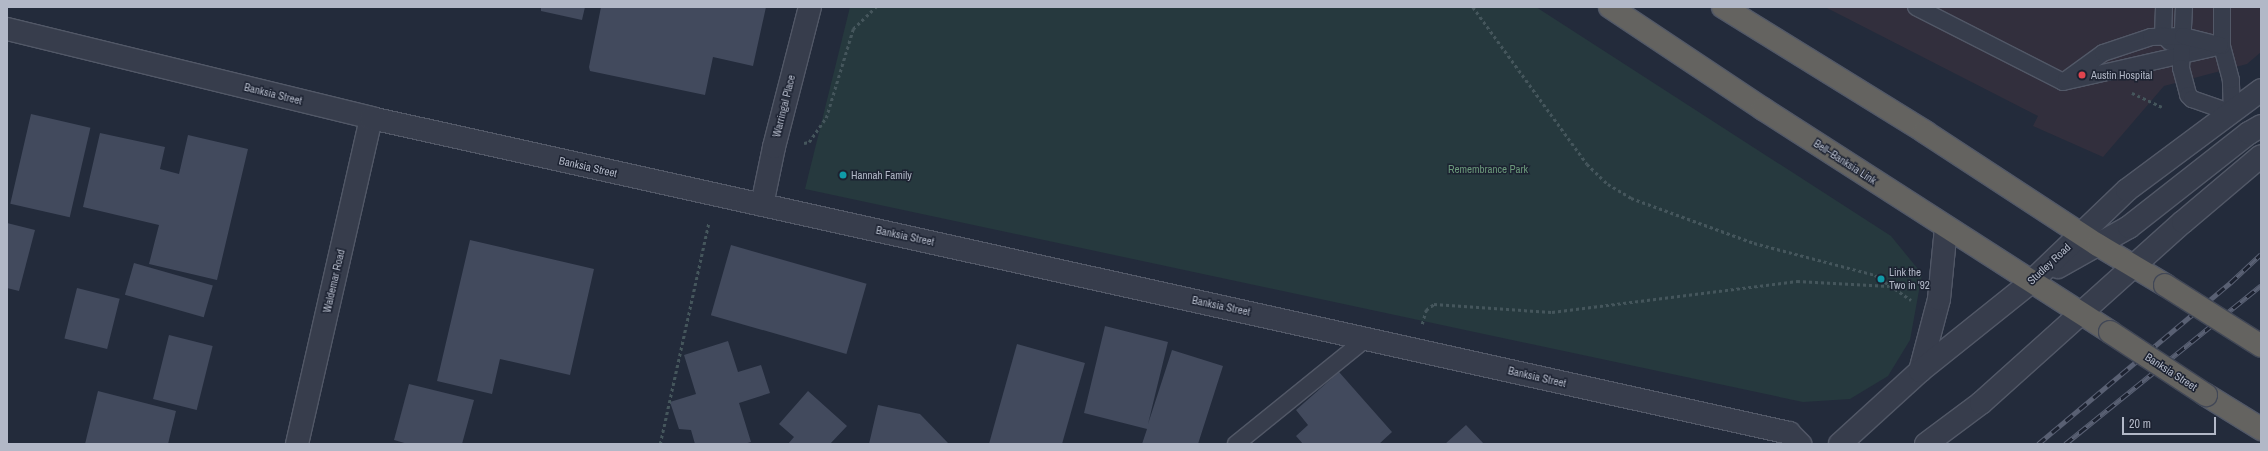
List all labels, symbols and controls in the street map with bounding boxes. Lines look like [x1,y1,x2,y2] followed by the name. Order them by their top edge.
[2091,68,2152,82] place label: Austin Hospital
[2076,69,2088,81] marker: Austin Hospital
[770,73,798,139] street label: Warringal Place
[243,80,303,108] street label: Banksia Street
[1811,137,1879,187] street label: Bell–Banksia Link
[558,154,618,180] street label: Banksia Street
[1448,162,1528,176] park label: Remembrance Park
[851,168,912,182] place label: Hannah Family
[838,170,848,180] marker: Hannah Family
[875,223,935,249] street label: Banksia Street
[2025,241,2073,287] street label: Studley Road
[320,248,348,314] street label: Waldemar Road
[1889,266,1930,292] place label: Link the Two in '92
[1876,274,1886,284] marker: Link the Two in '92
[1191,293,1251,319] street label: Banksia Street
[2143,350,2199,394] street label: Banksia Street
[1507,364,1567,390] street label: Banksia Street
[2124,409,2218,435] scale bar
[2129,416,2151,432] text: 20 m

